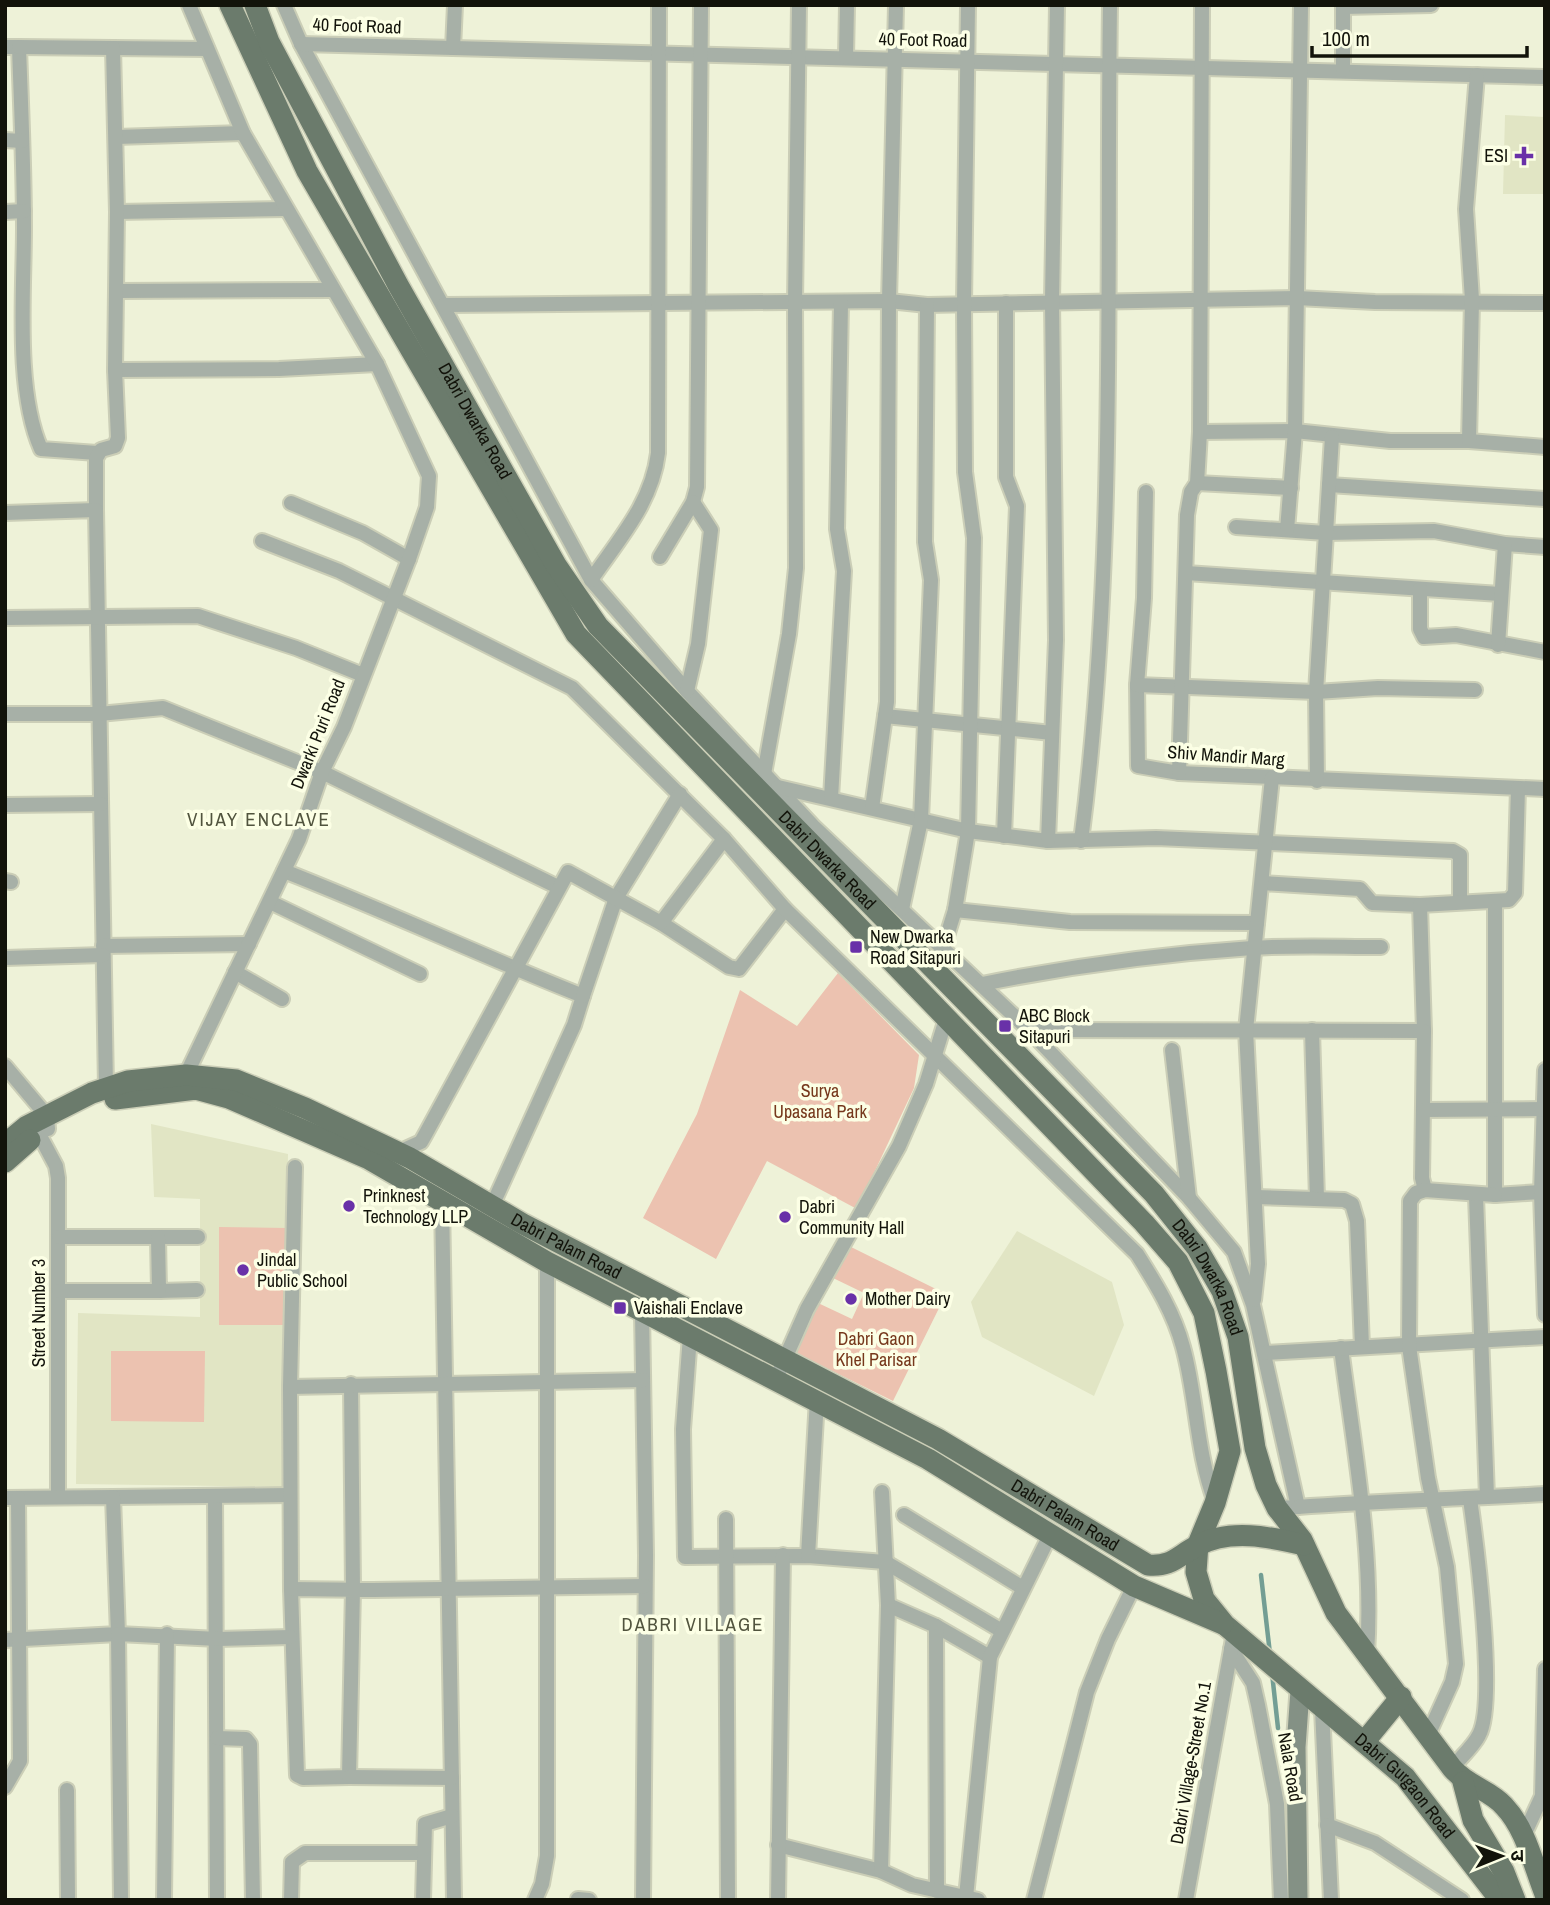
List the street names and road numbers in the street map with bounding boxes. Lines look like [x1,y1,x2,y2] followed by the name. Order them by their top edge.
[312,11,402,40] street label: 40 Foot Road
[878,26,968,53] street label: 40 Foot Road
[432,358,518,484] street label: Dabri Dwarka Road
[284,675,351,792] street label: Dwarki Puri Road
[1167,739,1286,772] street label: Shiv Mandir Marg
[773,805,882,915] street label: Dabri Dwarka Road
[506,1207,626,1285] street label: Dabri Palam Road
[1166,1213,1249,1338] street label: Dabri Dwarka Road
[26,1259,51,1367] street label: Street Number 3
[1007,1473,1124,1557] street label: Dabri Palam Road
[1164,1679,1217,1846] street label: Dabri Village-Street No.1
[1350,1727,1461,1843] street label: Dabri Gurgaon Road
[1272,1730,1309,1803] street label: Nala Road

